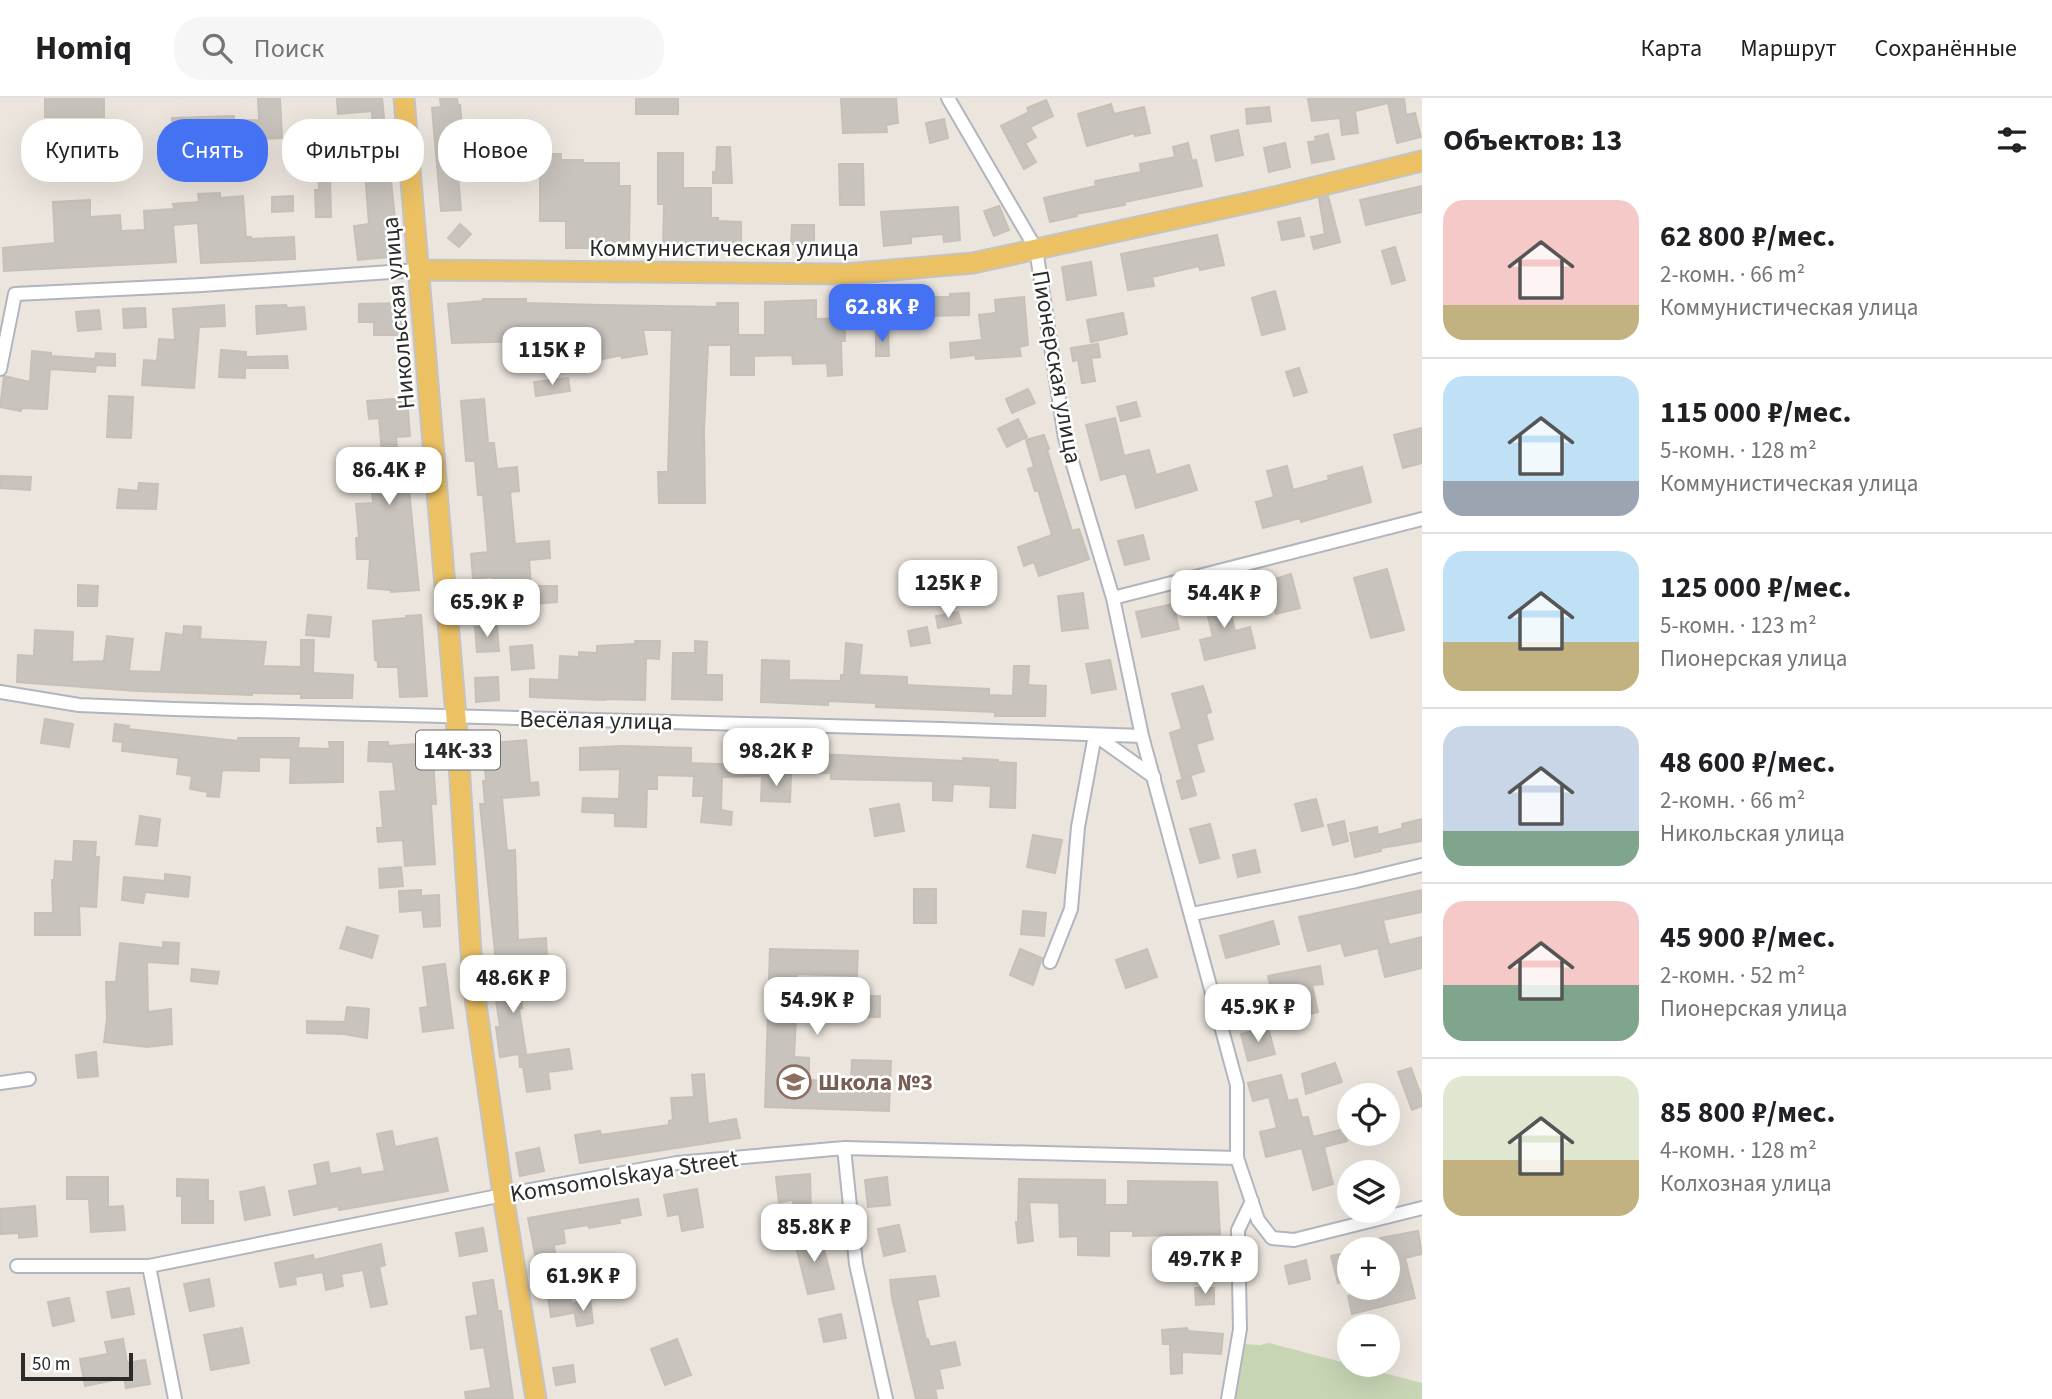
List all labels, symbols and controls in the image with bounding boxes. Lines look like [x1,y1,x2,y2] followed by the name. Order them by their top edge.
[174,17,664,80] search box
[35,25,132,72] text: Homiq
[198,29,236,67] icon: search
[254,30,324,67] text: Поиск
[1641,31,1702,66] text: Карта
[1740,31,1836,66] text: Маршрут
[1874,31,2017,66] text: Сохранённые
[21,119,143,182] chip: Купить
[157,119,268,182] chip: Снять
[282,119,424,182] chip: Фильтры
[438,119,552,182] chip: Новое
[1443,119,1622,162] text: Объектов: 13
[1993,121,2031,159] icon: filters
[373,215,424,411] street label: Никольская улица
[1660,215,1836,258] text: 62 800 ₽/мес.
[1499,228,1583,312] icon: home
[589,231,859,266] street label: Коммунистическая улица
[1660,258,1805,291] text: 2-комн. · 66 m²
[1022,268,1091,466] street label: Пионерская улица
[817,285,947,344] pin: 62.8K ₽
[845,290,919,323] text: 62.8K ₽
[1660,291,1918,324] text: Коммунистическая улица
[495,328,609,387] pin: 115K ₽
[518,333,586,366] text: 115K ₽
[1660,391,1851,434] text: 115 000 ₽/мес.
[1499,404,1583,488] icon: home
[1660,434,1817,467] text: 5-комн. · 128 m²
[324,448,454,507] pin: 86.4K ₽
[352,453,426,486] text: 86.4K ₽
[1660,467,1918,500] text: Коммунистическая улица
[891,560,1005,620] pin: 125K ₽
[914,566,982,599] text: 125K ₽
[1660,566,1851,609] text: 125 000 ₽/мес.
[1159,570,1289,630] pin: 54.4K ₽
[1187,576,1261,609] text: 54.4K ₽
[1499,579,1583,663] icon: home
[422,580,552,639] pin: 65.9K ₽
[450,585,524,618] text: 65.9K ₽
[1660,609,1817,642] text: 5-комн. · 123 m²
[1660,642,1847,675] text: Пионерская улица
[519,702,673,739] street label: Весёлая улица
[711,728,841,788] pin: 98.2K ₽
[416,730,500,770] road number: 14К-33
[739,734,813,767] text: 98.2K ₽
[1660,741,1836,784] text: 48 600 ₽/мес.
[1499,754,1583,838] icon: home
[1660,784,1805,817] text: 2-комн. · 66 m²
[1660,817,1845,850] text: Никольская улица
[1660,916,1836,959] text: 45 900 ₽/мес.
[1499,929,1583,1013] icon: home
[448,956,578,1015] pin: 48.6K ₽
[1660,959,1805,992] text: 2-комн. · 52 m²
[476,961,550,994] text: 48.6K ₽
[752,978,882,1037] pin: 54.9K ₽
[780,983,854,1016] text: 54.9K ₽
[1193,984,1323,1044] pin: 45.9K ₽
[1221,990,1295,1023] text: 45.9K ₽
[1660,992,1847,1025] text: Пионерская улица
[775,1063,813,1101] school or university icon: Школа №3
[818,1065,933,1100] place label: Школа №3
[1337,1083,1400,1377] map controls
[1337,1083,1400,1146] button: locate
[1660,1091,1836,1134] text: 85 800 ₽/мес.
[1499,1104,1583,1188] icon: home
[1660,1134,1817,1167] text: 4-комн. · 128 m²
[508,1141,741,1212] street label: Komsomolskaya Street
[1337,1160,1400,1223] button: layers
[1660,1167,1832,1200] text: Колхозная улица
[749,1204,879,1264] pin: 85.8K ₽
[777,1210,851,1243] text: 85.8K ₽
[1140,1236,1270,1296] pin: 49.7K ₽
[1337,1237,1400,1300] button: +
[1168,1242,1242,1275] text: 49.7K ₽
[518,1254,648,1313] pin: 61.9K ₽
[546,1259,620,1292] text: 61.9K ₽
[1337,1314,1400,1377] button: −
[21,1350,133,1382] scale bar
[32,1351,70,1378] text: 50 m

